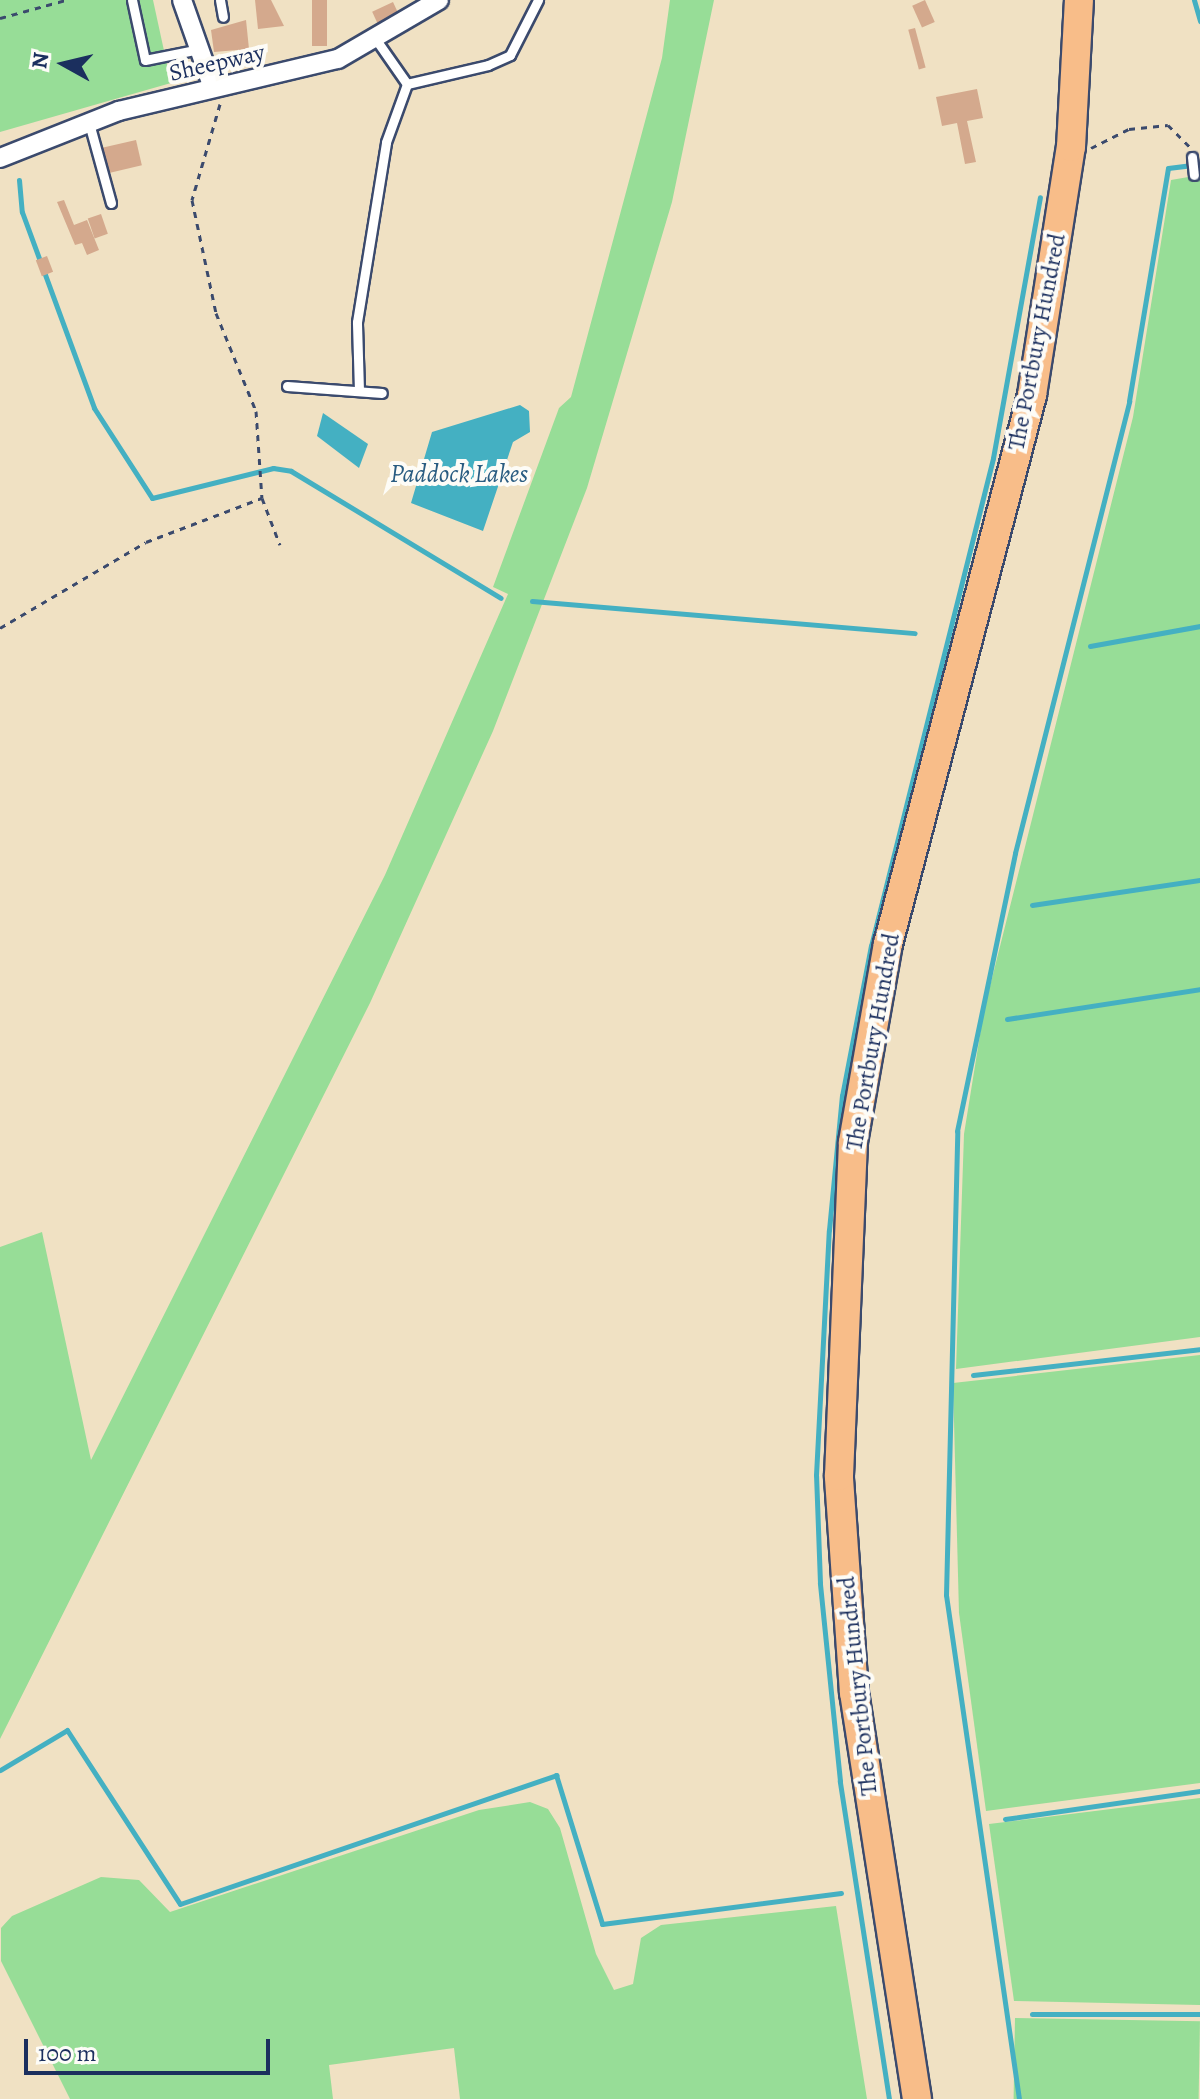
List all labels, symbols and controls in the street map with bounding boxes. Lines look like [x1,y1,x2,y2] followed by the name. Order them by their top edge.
[24,24,104,104] north arrow
[166,38,268,88] street label: Sheepway
[24,51,56,71] text: N
[1002,231,1072,453] street label: The Portbury Hundred
[390,458,528,490] water label: Paddock Lakes
[840,931,906,1153] street label: The Portbury Hundred
[832,1575,884,1797] street label: The Portbury Hundred
[28,2023,274,2073] scale bar
[38,2037,97,2069] text: 100 m

